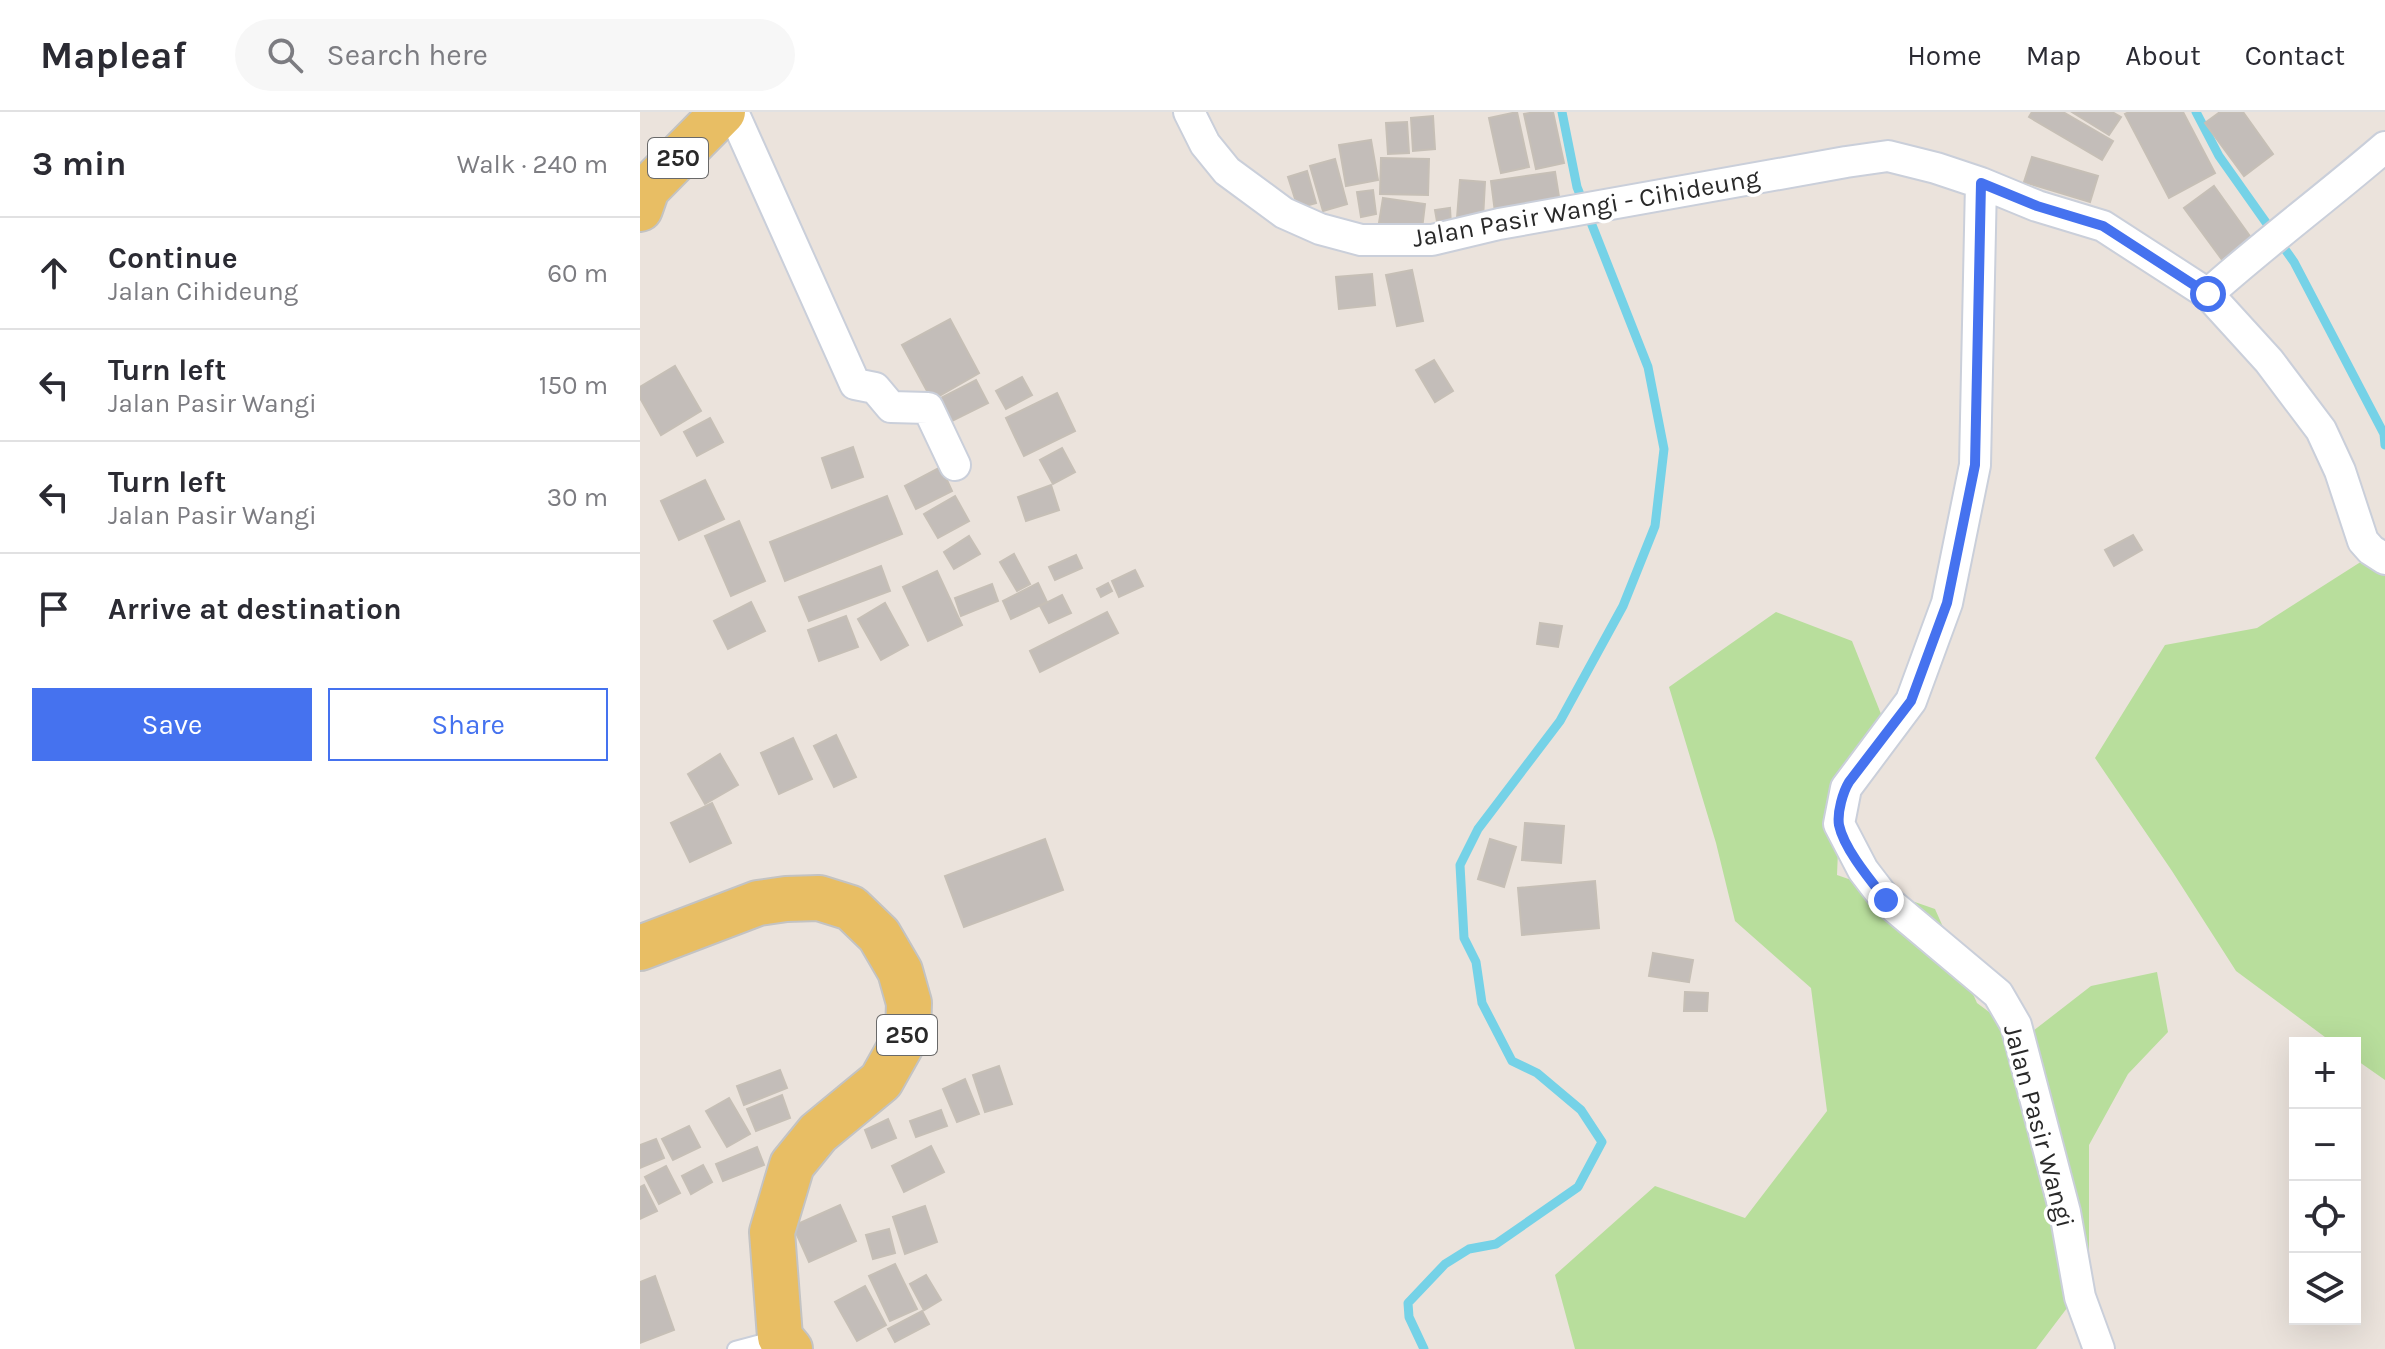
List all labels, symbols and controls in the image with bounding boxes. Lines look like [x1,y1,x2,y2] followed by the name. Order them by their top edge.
[235,19,795,91] search box
[40,33,187,78] text: Mapleaf
[263,33,307,77] icon: search
[327,37,488,73] text: Search here
[1907,39,1982,72] text: Home
[2026,39,2081,72] text: Map
[2125,39,2201,72] text: About
[2245,39,2345,72] text: Contact
[648,138,708,178] road number: 250
[32,144,126,184] text: 3 min
[457,149,608,180] text: Walk · 240 m
[1410,162,1762,254] street label: Jalan Pasir Wangi - Cihideung
[108,240,238,276] text: Continue
[32,251,76,295] icon: ahead
[547,258,608,289] text: 60 m
[108,276,298,307] text: Jalan Cihideung
[2190,276,2226,312] route start
[108,352,226,388] text: Turn left
[32,363,76,407] icon: left
[539,370,608,401] text: 150 m
[108,388,317,419] text: Jalan Pasir Wangi
[108,464,226,500] text: Turn left
[32,475,76,519] icon: left
[547,482,608,513] text: 30 m
[108,500,317,531] text: Jalan Pasir Wangi
[32,587,76,631] icon: arrive
[108,591,402,627] text: Arrive at destination
[32,688,312,761] button: Save
[328,688,608,761] button: Share
[1868,882,1904,918] route end
[877,1015,937,1055] road number: 250
[1997,1021,2081,1231] street label: Jalan Pasir Wangi
[2289,1037,2361,1325] map controls
[2289,1037,2361,1109] button: +
[2289,1109,2361,1181] button: −
[2289,1181,2361,1253] button: locate
[2289,1253,2361,1325] button: layers

